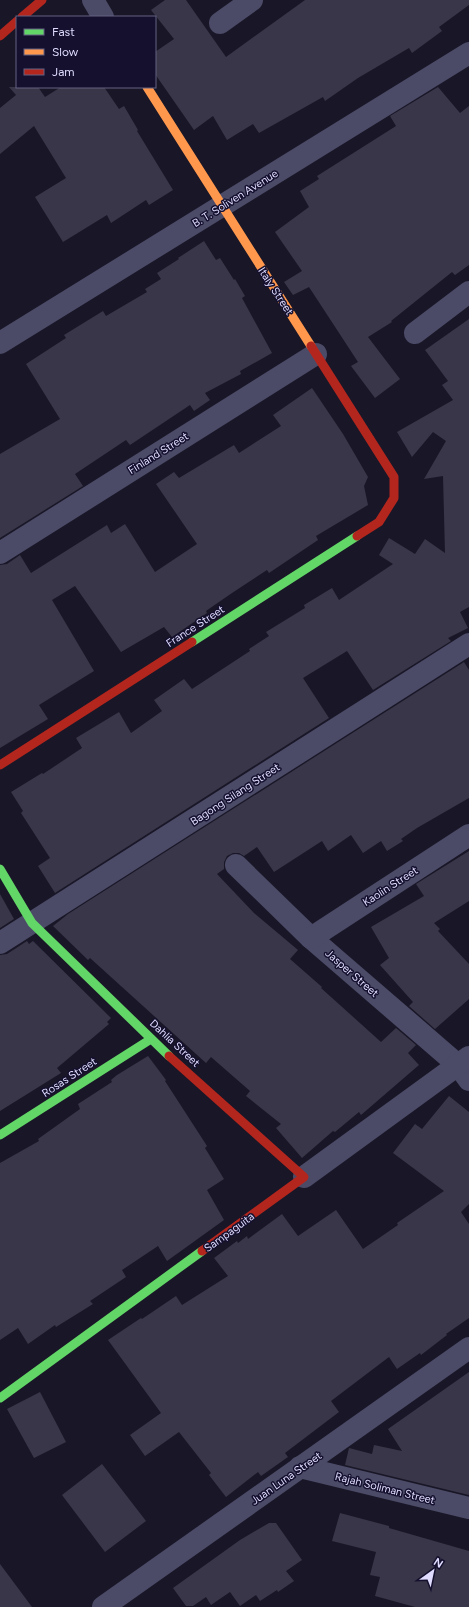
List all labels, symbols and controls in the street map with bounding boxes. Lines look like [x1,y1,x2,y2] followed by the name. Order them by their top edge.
[16,16,156,88] legend
[52,25,75,39] text: Fast
[52,45,79,59] text: Slow
[52,65,75,79] text: Jam
[190,167,281,230] street label: B. T. Soliven Avenue
[255,265,296,318] street label: Italy Street
[126,430,191,477] street label: Finland Street
[164,603,227,650] street label: France Street
[188,761,282,828] street label: Bagong Silang Street
[360,864,420,909] street label: Kaolin Street
[322,947,381,1000] street label: Jasper Street
[147,1017,202,1070] street label: Dahlia Street
[39,1055,99,1100] street label: Rosas Street
[202,1210,257,1255] street label: Sampaguita
[248,1449,324,1508] street label: Juan Luna Street
[334,1470,436,1507] street label: Rajah Soliman Street
[413,1551,453,1591] north arrow
[431,1555,445,1571] text: N

